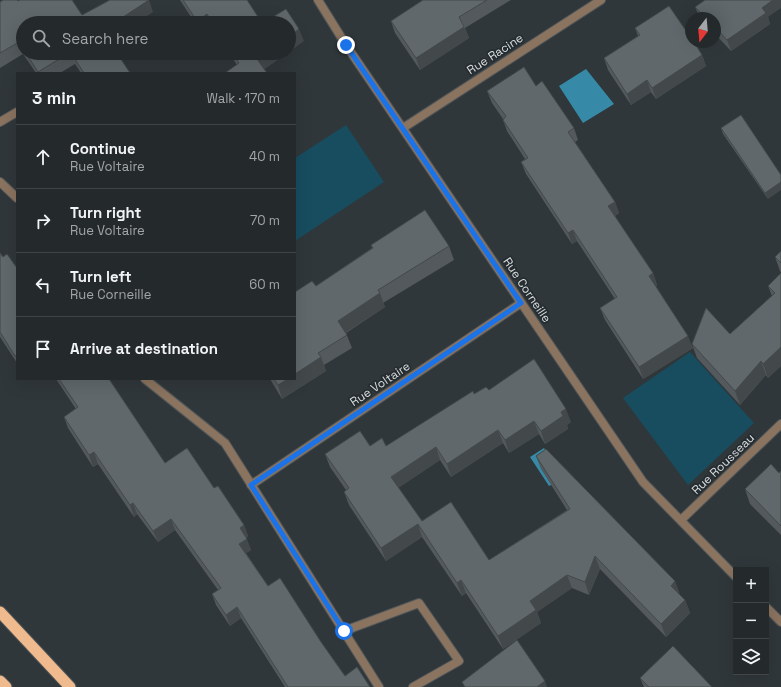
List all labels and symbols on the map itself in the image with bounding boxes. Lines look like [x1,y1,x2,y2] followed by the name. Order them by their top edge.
[685,12,721,48] north arrow
[464,30,526,78] street label: Rue Racine
[337,36,355,54] route end
[499,254,555,326] street label: Rue Corneille
[347,358,413,410] street label: Rue Voltaire
[688,430,758,498] street label: Rue Rousseau
[335,622,353,640] route start

